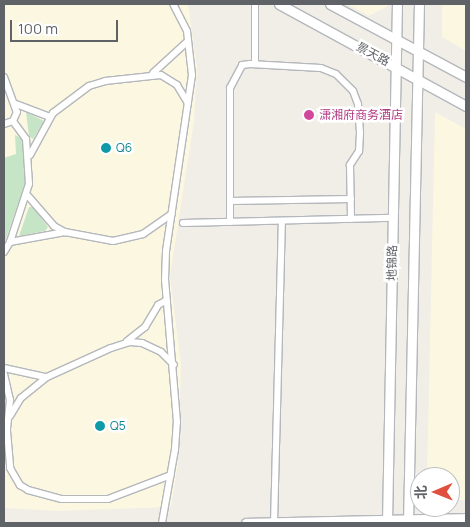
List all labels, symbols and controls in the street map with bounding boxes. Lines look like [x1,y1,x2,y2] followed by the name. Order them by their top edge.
[12,10,120,42] scale bar
[18,18,58,39] text: 100 m
[354,39,392,69] street label: 景天路
[319,108,403,122] place label: 潇湘府商务酒店
[303,109,315,121] marker: 潇湘府商务酒店
[116,141,132,155] place label: Q6
[100,142,112,154] marker: Q6
[384,245,400,281] street label: 地锦路
[110,419,126,433] place label: Q5
[94,420,106,432] marker: Q5
[410,467,460,517] north arrow
[411,485,430,499] text: 北

